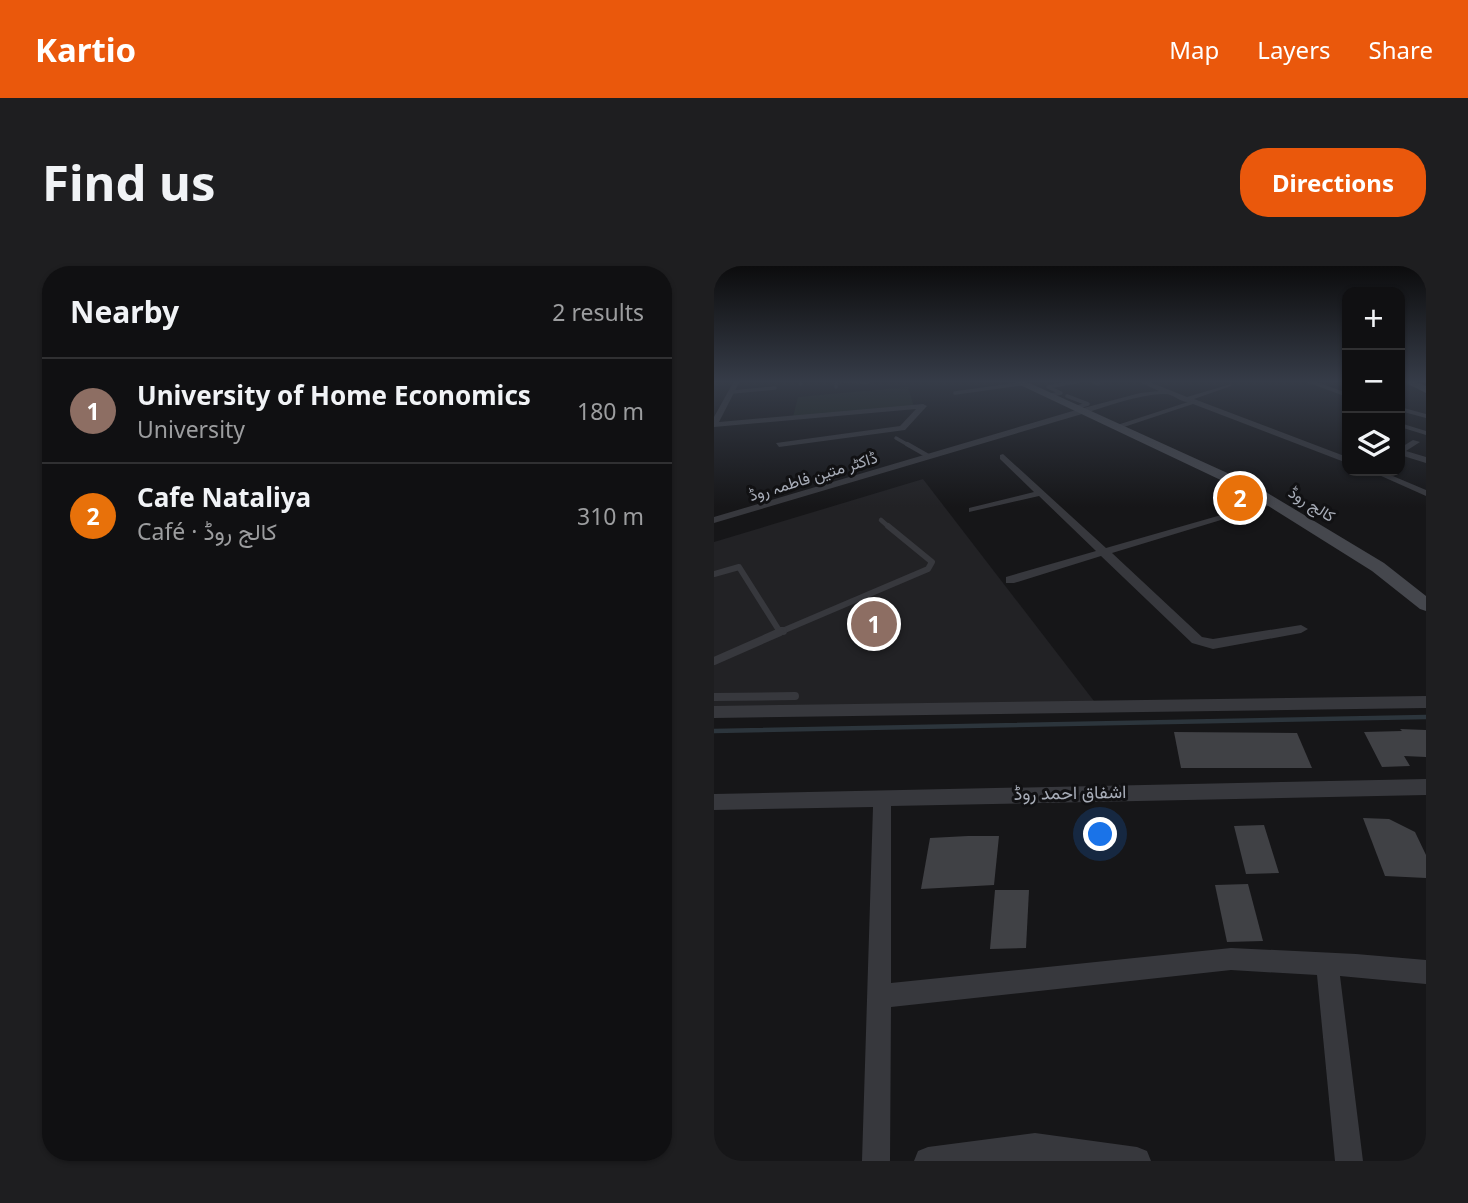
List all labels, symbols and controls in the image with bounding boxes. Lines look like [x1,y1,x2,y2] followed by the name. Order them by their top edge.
[35,27,136,72] text: Kartio
[1169,33,1219,66] text: Map
[1257,33,1331,66] text: Layers
[1369,33,1433,66] text: Share
[1240,148,1426,217] button: Directions
[42,149,216,215] text: Find us
[1342,287,1405,476] map controls
[1342,287,1405,350] button: +
[70,291,179,332] text: Nearby
[552,296,644,328] text: 2 results
[1342,350,1405,413] button: −
[137,377,531,413] text: University of Home Economics
[86,395,100,427] text: 1
[577,395,644,427] text: 180 m
[137,413,245,445] text: University
[1342,413,1405,476] button: layers
[746,446,880,506] street label: ڈاکٹر متین فاطمہ روڈ
[1217,472,1263,524] pin: 2
[137,479,311,515] text: Cafe Nataliya
[1284,481,1339,528] street label: کالج روڈ
[86,500,100,532] text: 2
[577,500,644,532] text: 310 m
[137,515,277,547] text: Café · کالج روڈ
[851,598,897,650] pin: 1
[1014,779,1126,805] street label: اشفاق احمد روڈ
[1083,817,1117,851] your location

